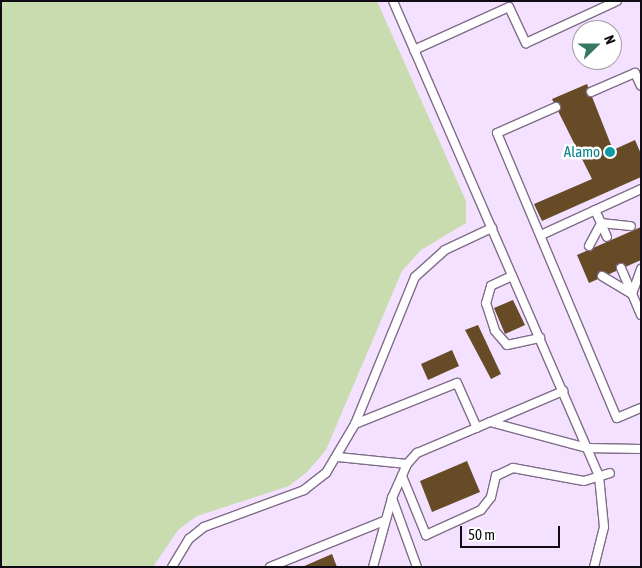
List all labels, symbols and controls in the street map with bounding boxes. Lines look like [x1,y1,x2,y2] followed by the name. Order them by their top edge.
[572,20,622,70] north arrow
[601,33,619,47] text: N
[564,143,600,161] place label: Alamo
[604,146,616,158] marker: Alamo
[462,516,562,548] scale bar
[468,526,495,543] text: 50 m

